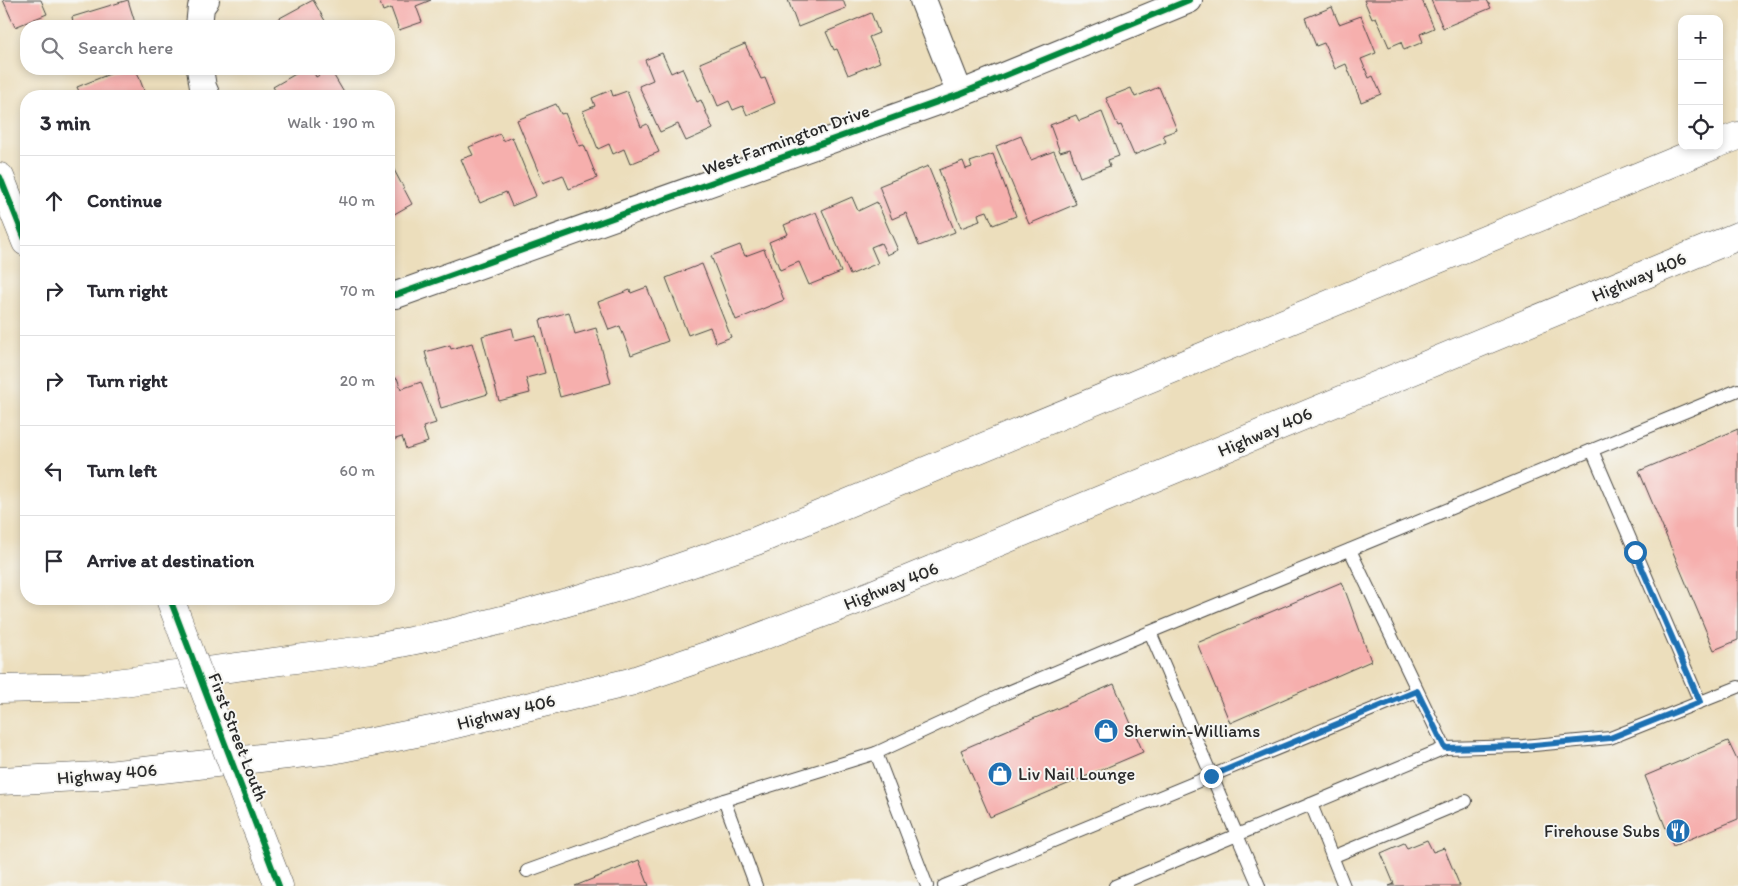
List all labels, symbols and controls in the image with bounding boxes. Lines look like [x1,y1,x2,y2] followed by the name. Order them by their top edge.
[1678,15,1723,150] map controls
[1678,15,1723,60] button: +
[20,20,395,75] search box
[38,34,66,62] icon: search
[78,36,173,59] text: Search here
[1678,60,1723,105] button: −
[699,100,873,180] street label: West Farmington Drive
[1678,105,1723,150] button: locate
[40,110,90,135] text: 3 min
[287,113,375,132] text: Walk · 190 m
[40,187,68,215] icon: ahead
[87,189,162,212] text: Continue
[338,191,375,210] text: 40 m
[1588,247,1690,307] street label: Highway 406
[40,277,68,305] icon: right
[87,279,168,302] text: Turn right
[340,281,375,300] text: 70 m
[40,367,68,395] icon: right
[87,369,168,392] text: Turn right
[340,371,375,390] text: 20 m
[1214,402,1316,462] street label: Highway 406
[40,457,68,485] icon: left
[87,459,157,482] text: Turn left
[340,461,375,480] text: 60 m
[1624,541,1647,564] route start
[40,547,68,575] icon: arrive
[87,549,254,572] text: Arrive at destination
[840,557,942,615] street label: Highway 406
[203,670,273,804] street label: First Street Louth
[455,689,557,735] street label: Highway 406
[1093,718,1119,744] shop icon: Sherwin-Williams
[1124,720,1260,742] place label: Sherwin-Williams
[56,759,158,789] street label: Highway 406
[987,761,1013,787] shop icon: Liv Nail Lounge
[1018,763,1135,785] place label: Liv Nail Lounge
[1200,765,1223,788] route end
[1665,818,1691,844] restaurant icon: Firehouse Subs
[1544,820,1660,842] place label: Firehouse Subs

